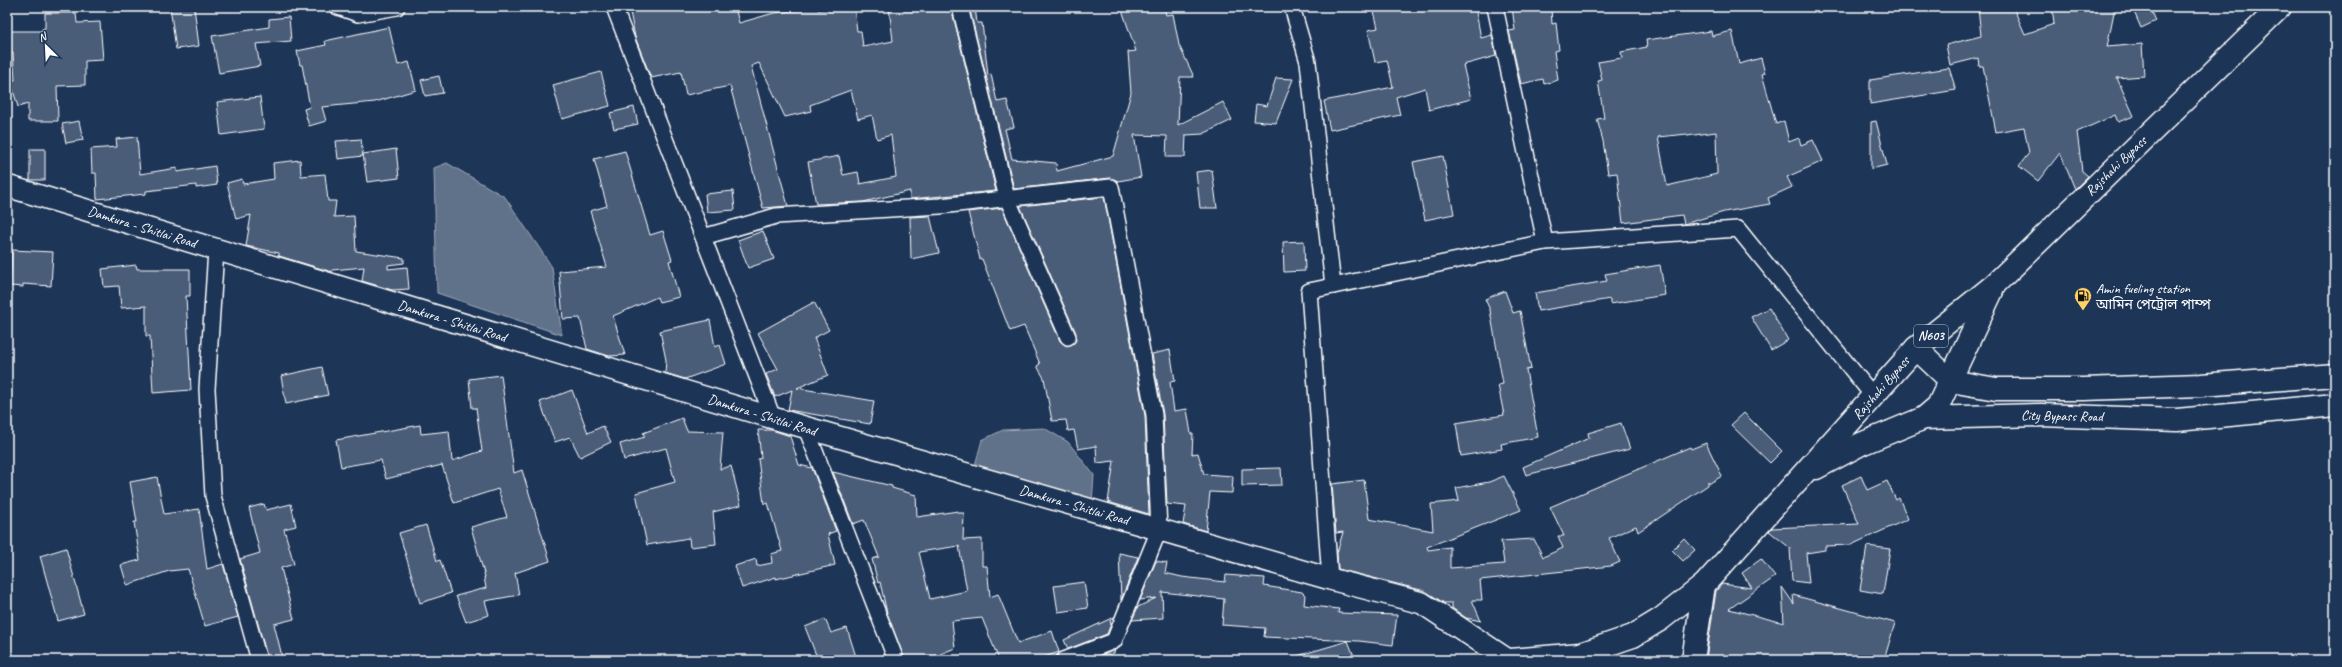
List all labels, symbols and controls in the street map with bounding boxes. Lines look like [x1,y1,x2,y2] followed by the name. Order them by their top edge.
[26,26,66,66] north arrow
[36,28,50,45] text: N
[2082,132,2151,199] street label: Rajshahi Bypass
[86,202,201,252] street label: Damkura - Shitlai Road
[2095,280,2212,313] place label: Amin fueling station আমিন পেট্রোল পাম্প
[2073,286,2093,311] fuel station icon: Amin fueling station আমিন পেট্রোল পাম্প
[396,296,511,346] street label: Damkura - Shitlai Road
[1914,325,1948,347] road number: N603
[1849,352,1914,423] street label: Rajshahi Bypass
[706,390,821,440] street label: Damkura - Shitlai Road
[2021,407,2106,425] street label: City Bypass Road
[1017,481,1133,529] street label: Damkura - Shitlai Road

